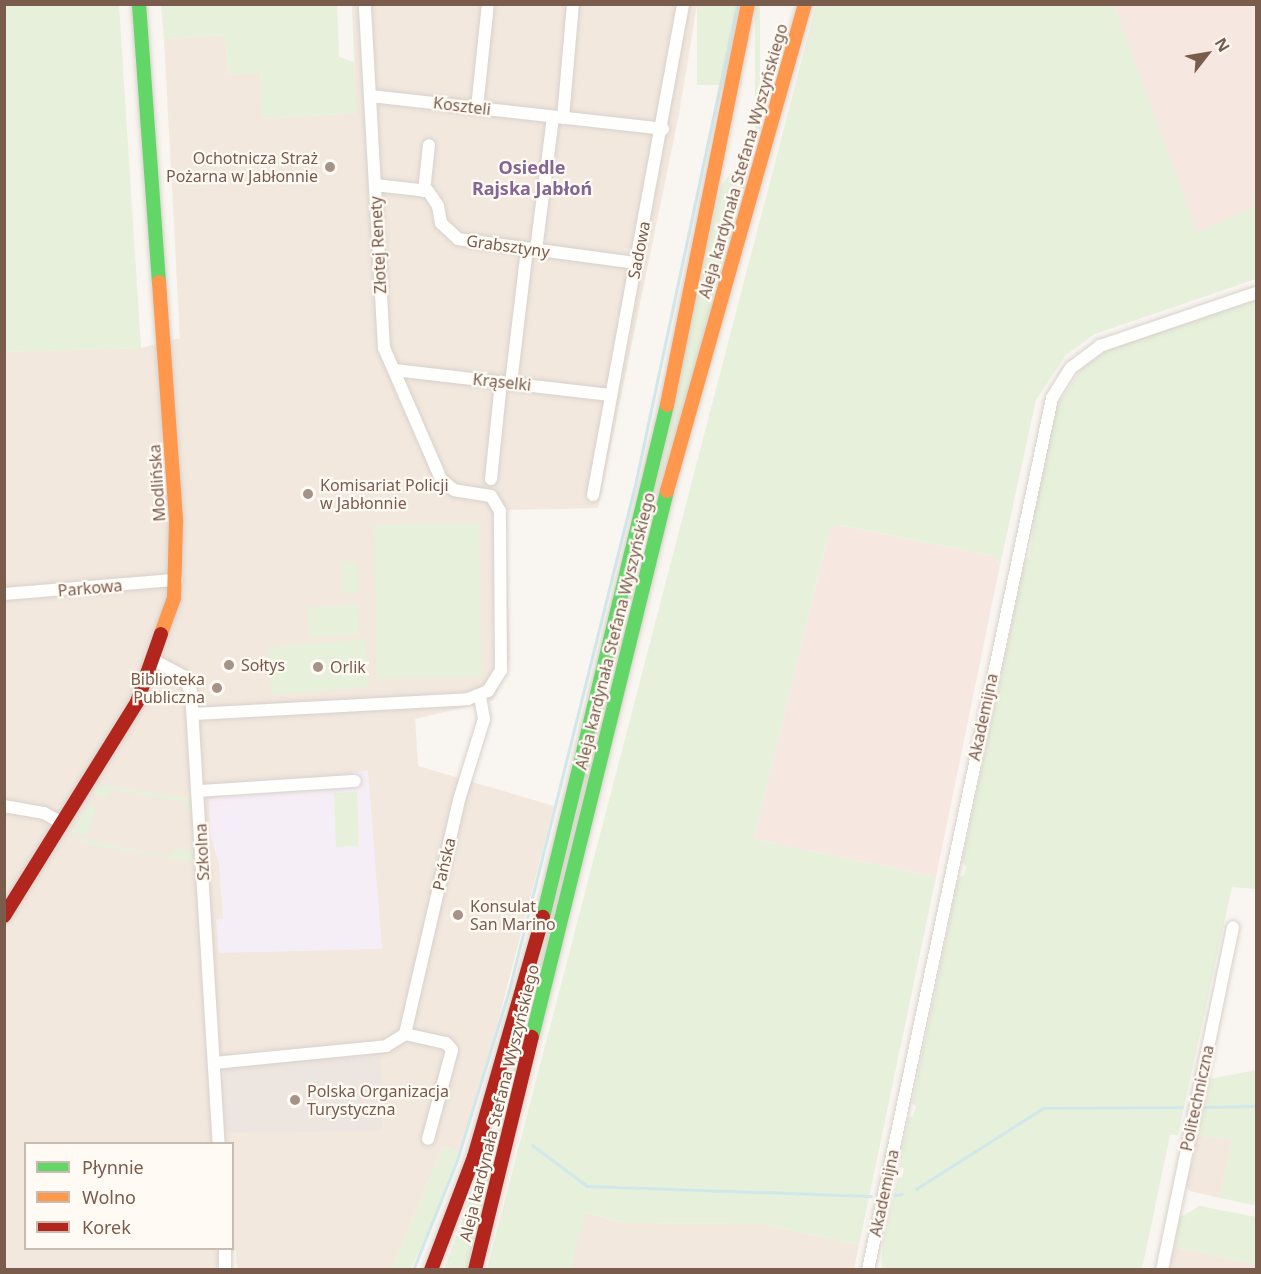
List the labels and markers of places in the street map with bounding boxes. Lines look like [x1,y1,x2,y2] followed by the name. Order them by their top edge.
[166,148,318,186] place label: Ochotnicza Straż Pożarna w Jabłonnie
[323,160,337,174] marker: Ochotnicza Straż Pożarna w Jabłonnie
[320,475,449,513] place label: Komisariat Policji w Jabłonnie
[301,487,315,501] marker: Komisariat Policji w Jabłonnie
[241,655,285,675] place label: Sołtys
[330,657,366,677] place label: Orlik
[222,658,236,672] marker: Sołtys
[311,660,325,674] marker: Orlik
[130,669,205,707] place label: Biblioteka Publiczna
[210,681,224,695] marker: Biblioteka Publiczna
[470,896,556,934] place label: Konsulat San Marino
[451,908,465,922] marker: Konsulat San Marino
[307,1081,449,1119] place label: Polska Organizacja Turystyczna
[288,1093,302,1107] marker: Polska Organizacja Turystyczna

